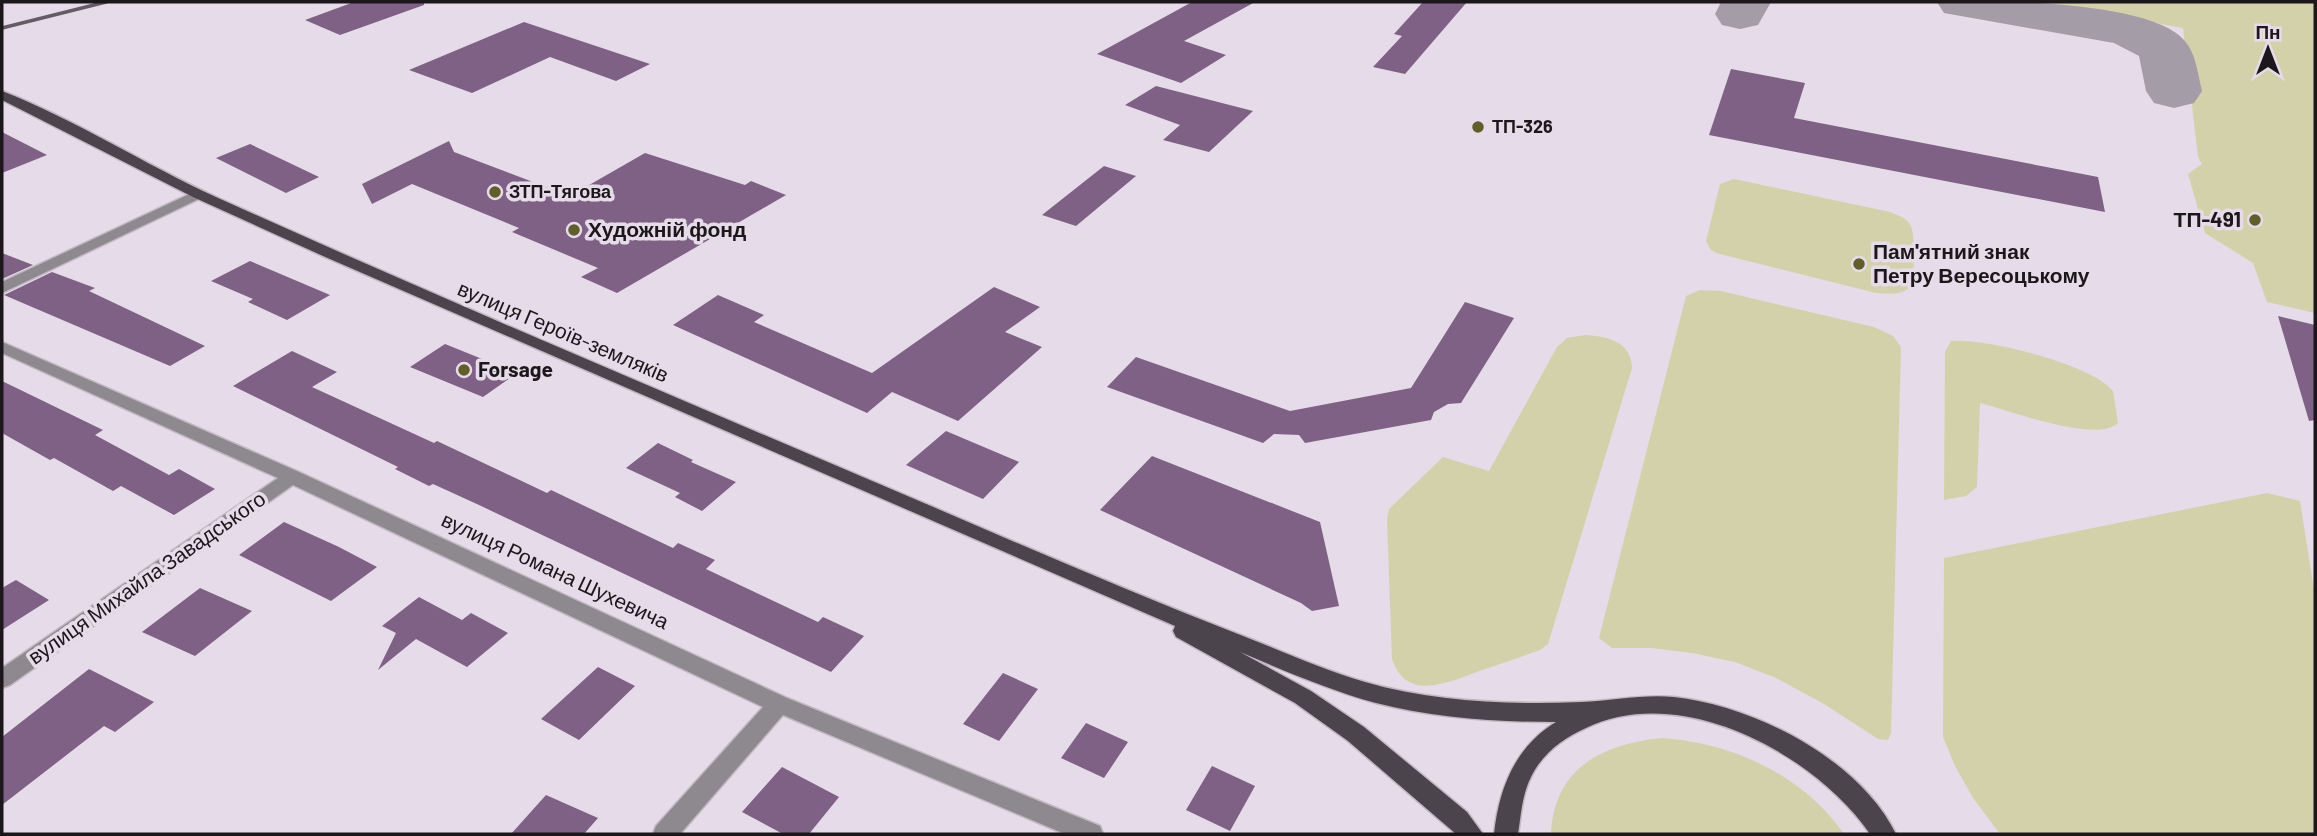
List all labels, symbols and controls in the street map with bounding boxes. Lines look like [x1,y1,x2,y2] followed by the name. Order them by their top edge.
[2233,14,2303,84] north arrow
[2255,20,2281,43] text: Пн
[1492,115,1553,137] place label: ТП-326
[1470,119,1486,135] marker: ТП-326
[509,180,612,202] place label: ЗТП-Тягова
[487,184,503,200] marker: ЗТП-Тягова
[2174,206,2241,231] place label: ТП-491
[2247,212,2263,228] marker: ТП-491
[588,216,746,241] place label: Художній фонд
[566,222,582,238] marker: Художній фонд
[1873,238,2090,287] place label: Пам'ятний знак Петру Вересоцькому
[1851,256,1867,272] marker: Пам'ятний знак Петру Вересоцькому
[454,275,673,386] street label: вулиця Героїв-земляків
[478,356,553,381] place label: Forsage
[456,362,472,378] marker: Forsage
[23,485,270,668] street label: вулиця Михайла Завадського
[438,506,674,633] street label: вулиця Романа Шухевича

